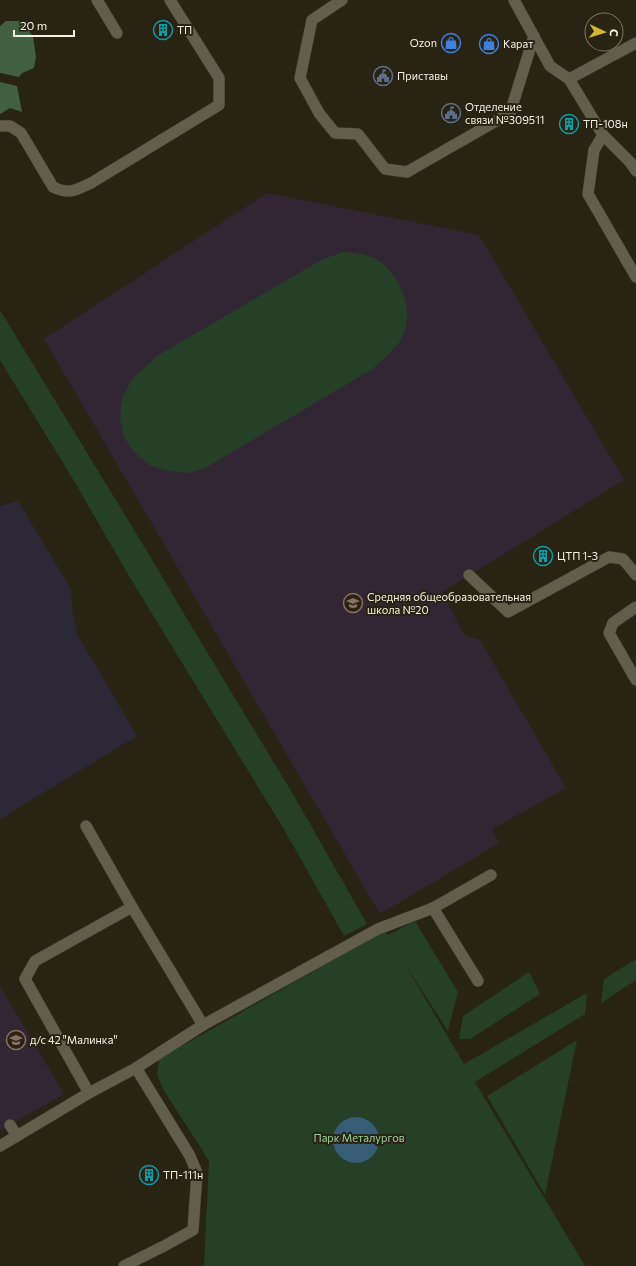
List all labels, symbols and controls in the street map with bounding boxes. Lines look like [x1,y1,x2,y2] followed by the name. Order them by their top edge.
[14,12,74,38] scale bar
[584,12,624,52] north arrow
[20,18,47,32] text: 20 m
[152,19,174,41] building icon: ТП
[177,23,192,36] place label: ТП
[608,29,621,37] text: С
[440,32,462,54] shop icon: Ozon
[478,33,500,55] shop icon: Карат
[410,36,437,49] place label: Ozon
[503,37,533,50] place label: Карат
[372,65,394,87] public building icon: Приставы
[397,69,448,82] place label: Приставы
[465,100,545,126] place label: Отделение связи №309511
[440,102,462,124] public building icon: Отделение связи №309511
[558,113,580,135] building icon: ТП-108н
[583,117,628,130] place label: ТП-108н
[532,545,554,567] building icon: ЦТП 1-3
[557,549,598,562] place label: ЦТП 1-3
[367,590,531,616] place label: Средняя общеобразовательная школа №20
[342,592,364,614] school or university icon: Средняя общеобразовательная школа №20
[5,1029,27,1051] school or university icon: д/с 42 "Малинка"
[30,1033,118,1046] place label: д/с 42 "Малинка"
[313,1131,405,1144] park label: Парк Металургов
[138,1164,160,1186] building icon: ТП-111н
[163,1168,203,1181] place label: ТП-111н

